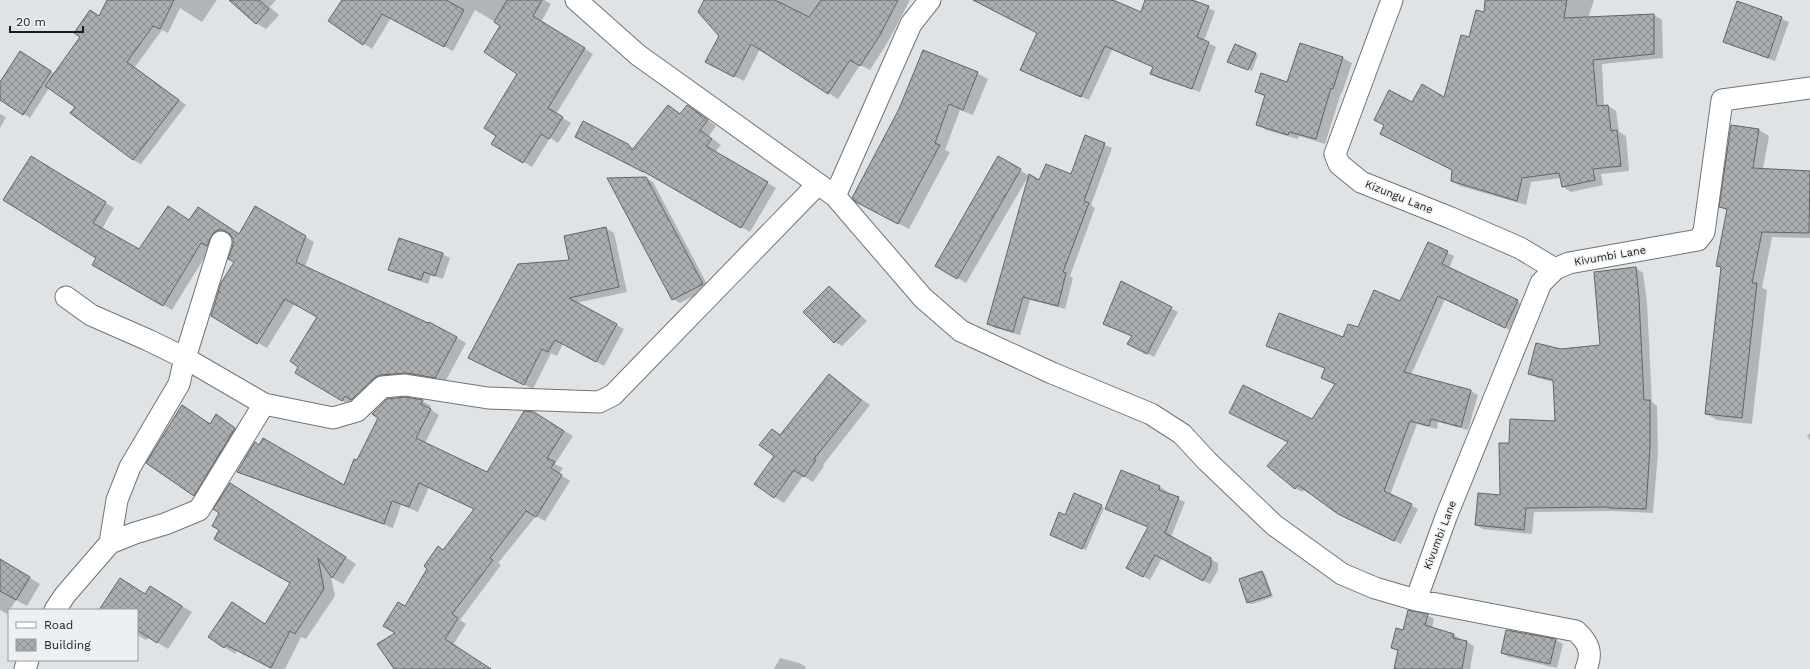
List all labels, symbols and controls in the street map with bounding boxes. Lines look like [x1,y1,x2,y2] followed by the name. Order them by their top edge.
[10,8,83,34] scale bar
[16,15,46,29] text: 20 m
[1363,177,1435,217] street label: Kizungu Lane
[1573,243,1647,269] street label: Kivumbi Lane
[1421,499,1459,571] street label: Kivumbi Lane
[8,609,138,661] legend
[44,618,73,632] text: Road
[44,638,91,652] text: Building

